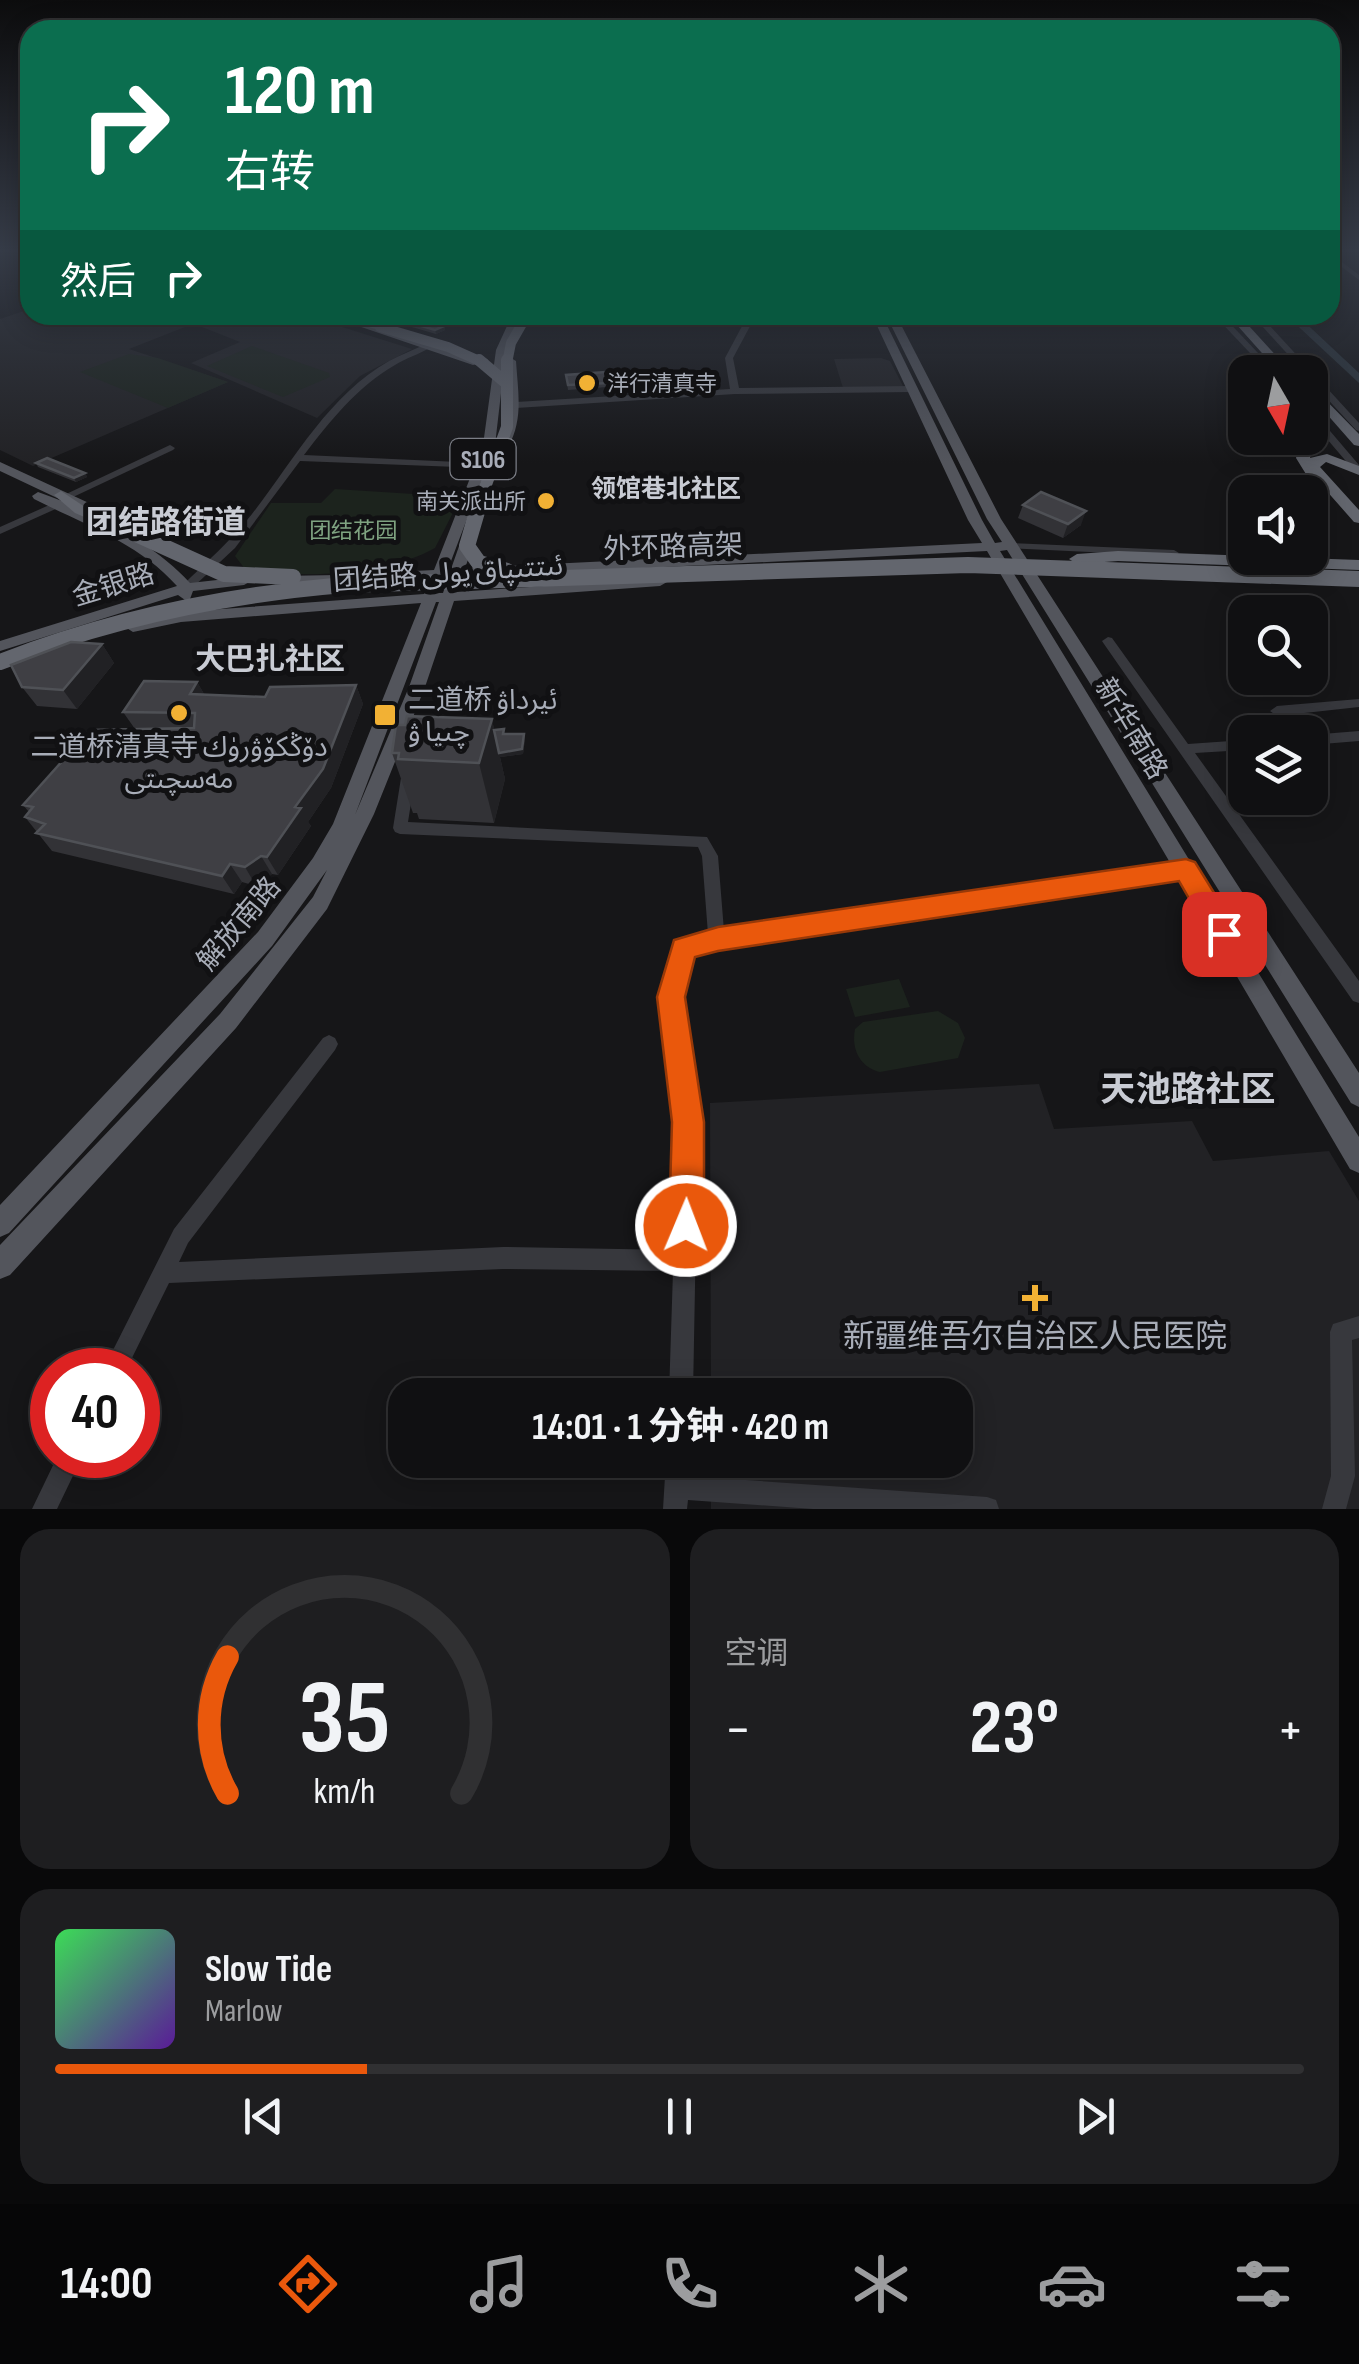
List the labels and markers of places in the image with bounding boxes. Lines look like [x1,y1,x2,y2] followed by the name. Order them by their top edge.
[607,371,717,398] place label: 洋行清真寺
[576,372,598,394] marker: 洋行清真寺
[416,489,526,516] place label: 南关派出所
[535,490,557,512] marker: 南关派出所
[408,684,557,749] place label: 二道桥 ئيرداۋ چىيا ۋ
[168,702,190,724] marker: 二道桥清真寺 دۆڭكۆۋرۈك مەسچىتى
[372,702,398,728] marker: 二道桥 ئيرداۋ چىيا ۋ
[30,731,328,796] place label: 二道桥清真寺 دۆڭكۆۋرۈك مەسچىتى
[1182,892,1267,977] pin
[1022,1285,1048,1311] marker: 新疆维吾尔自治区人民医院
[843,1318,1227,1357] place label: 新疆维吾尔自治区人民医院

